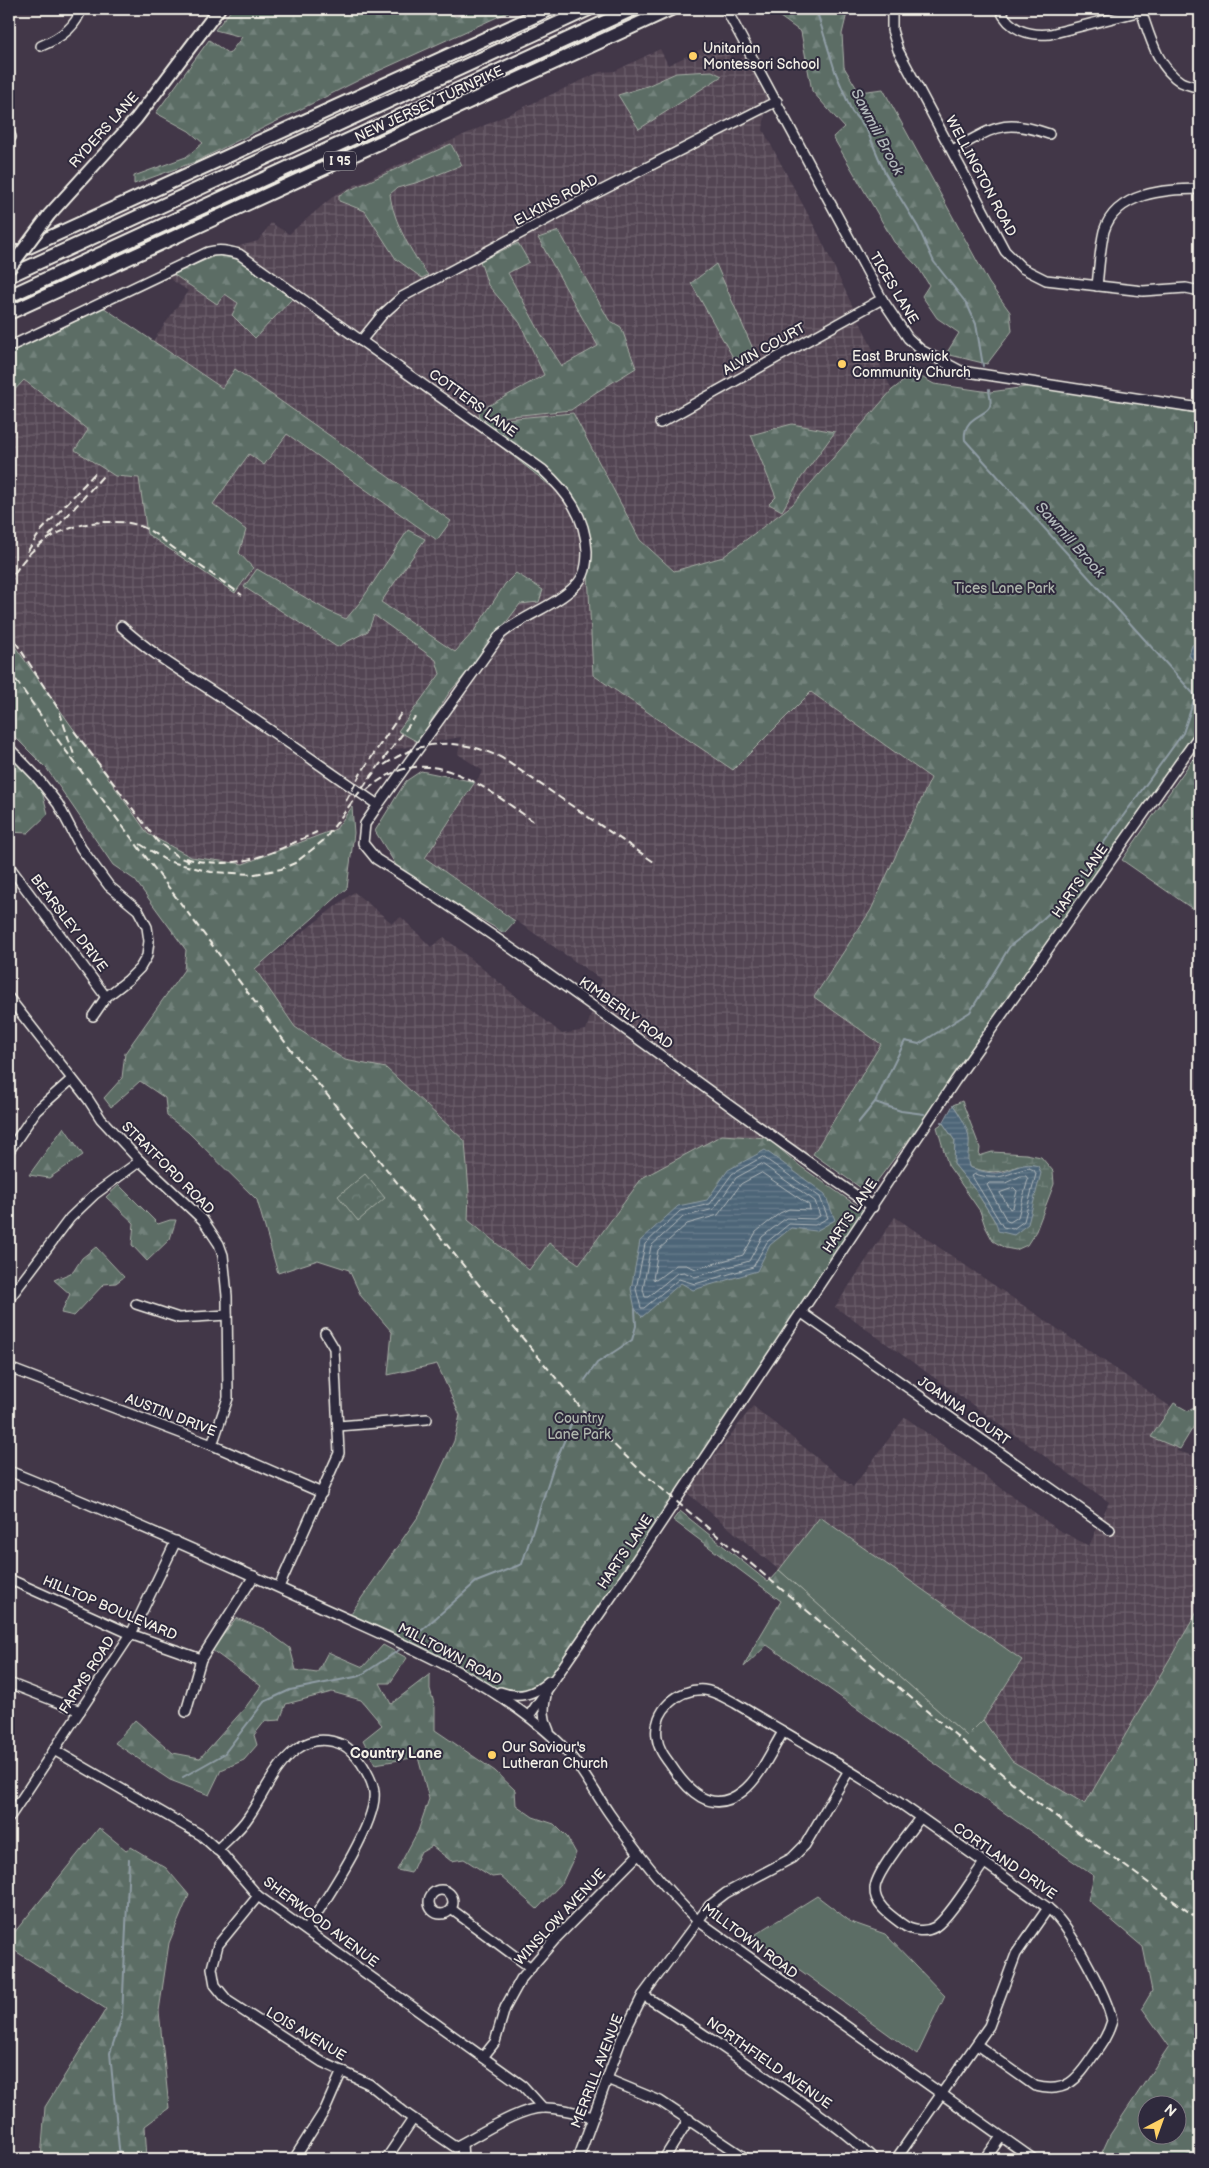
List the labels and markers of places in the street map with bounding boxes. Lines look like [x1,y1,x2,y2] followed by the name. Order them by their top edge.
[703,40,819,73] place label: Unitarian Montessori School
[687,50,699,62] marker: Unitarian Montessori School
[852,348,971,381] place label: East Brunswick Community Church
[836,358,848,370] marker: East Brunswick Community Church
[502,1739,608,1772] place label: Our Saviour's Lutheran Church
[486,1749,498,1761] marker: Our Saviour's Lutheran Church

